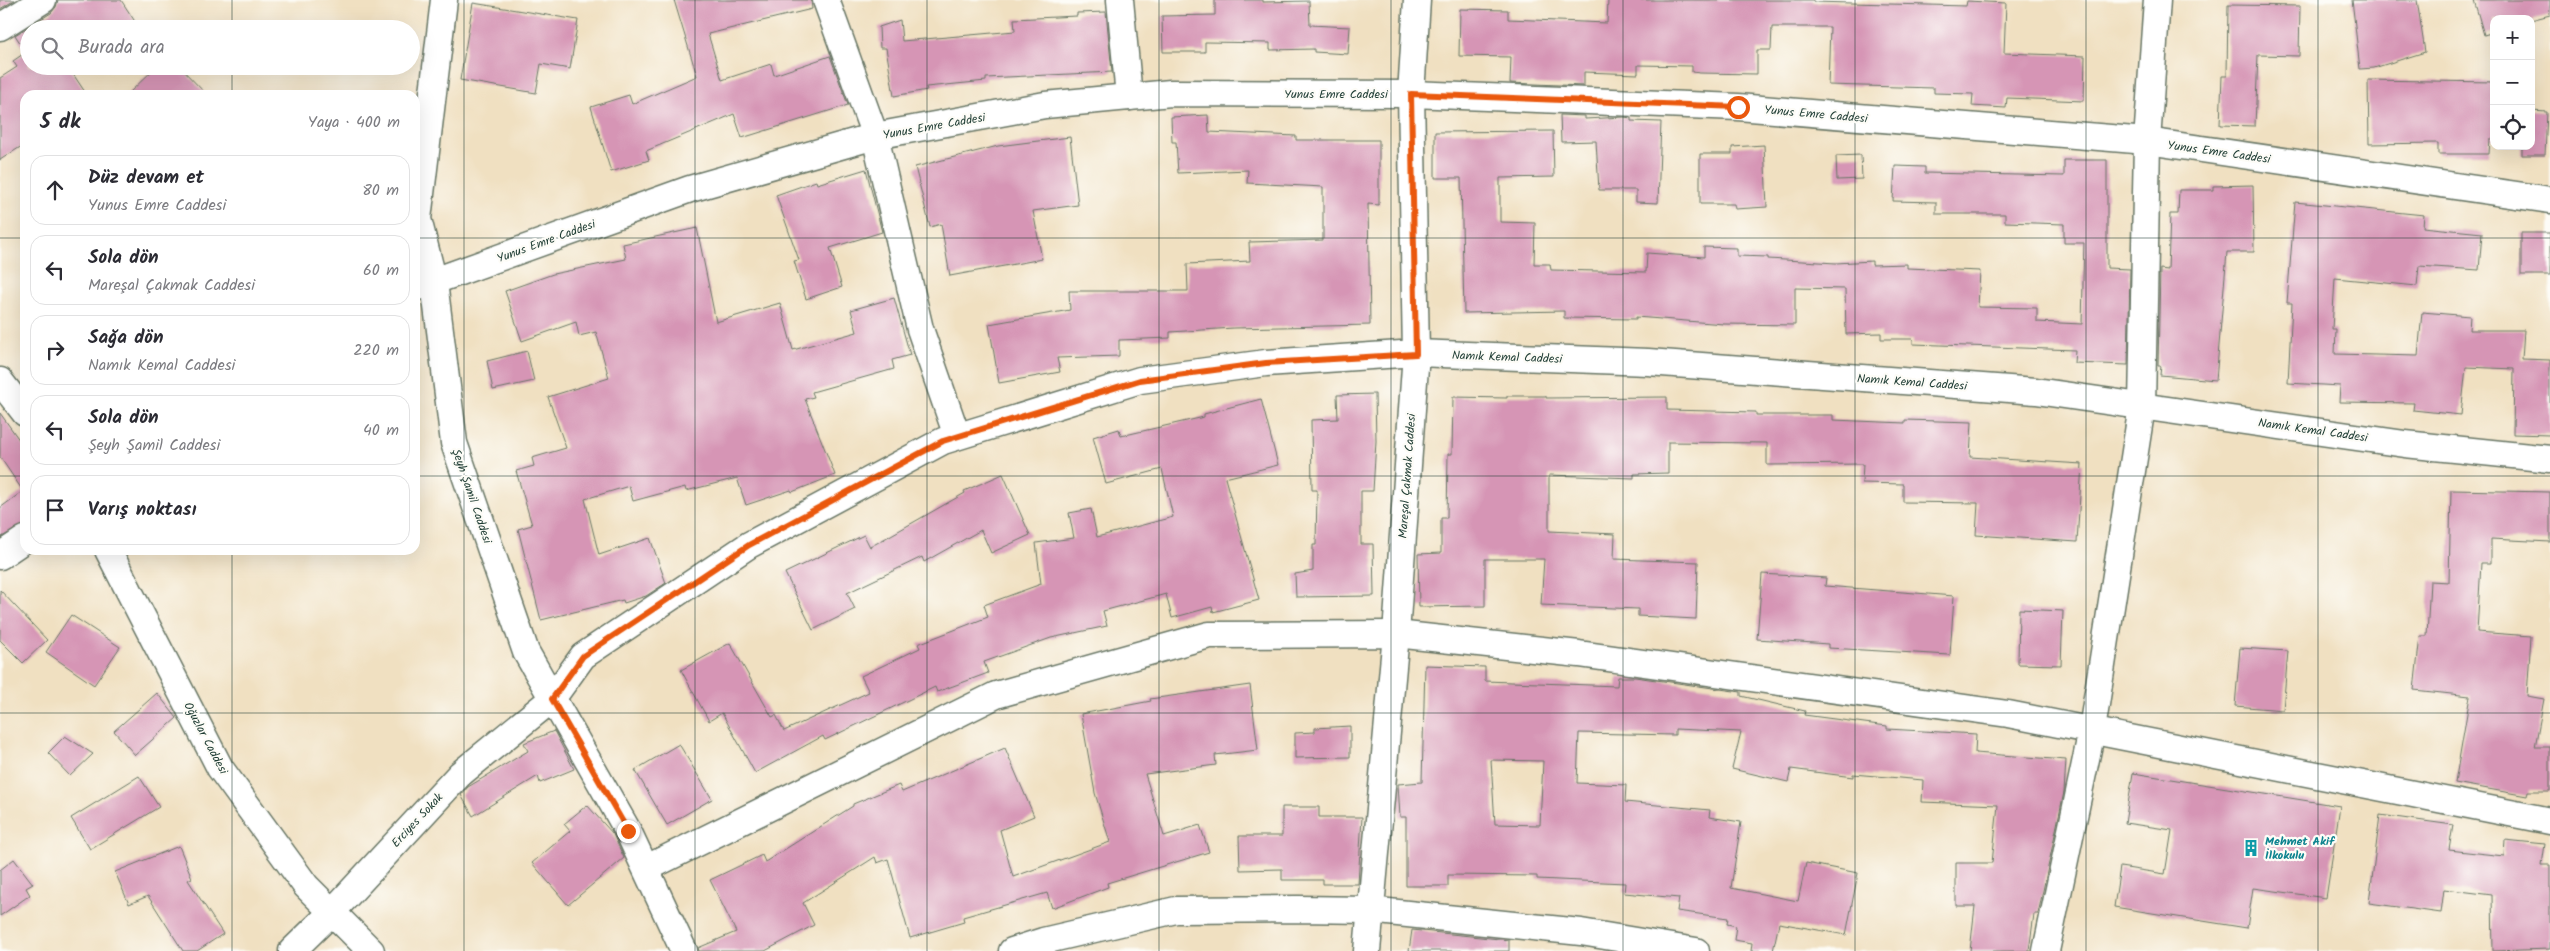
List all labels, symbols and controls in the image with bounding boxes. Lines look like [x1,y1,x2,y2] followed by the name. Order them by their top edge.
[2490,15,2535,150] map controls
[2490,15,2535,60] button: +
[20,20,420,75] search box
[78,33,165,63] text: Burada ara
[38,34,66,62] icon: search
[2490,60,2535,105] button: −
[1284,85,1389,104] street label: Yunus Emre Caddesi
[1727,96,1750,119] route start
[1763,101,1870,129] street label: Yunus Emre Caddesi
[2490,105,2535,150] button: locate
[40,106,80,139] text: 5 dk
[881,108,988,145] street label: Yunus Emre Caddesi
[308,110,400,135] text: Yaya · 400 m
[2166,136,2273,169] street label: Yunus Emre Caddesi
[88,163,204,193] text: Düz devam et
[41,176,69,204] icon: ahead
[362,178,399,203] text: 80 m
[88,193,226,218] text: Yunus Emre Caddesi
[494,214,599,268] street label: Yunus Emre Caddesi
[88,243,159,273] text: Sola dön
[41,256,69,284] icon: left
[363,258,399,283] text: 60 m
[88,273,255,298] text: Mareşal Çakmak Caddesi
[88,323,164,353] text: Sağa dön
[41,336,69,364] icon: right
[353,338,399,363] text: 220 m
[1451,346,1564,369] street label: Namık Kemal Caddesi
[88,353,235,378] text: Namık Kemal Caddesi
[1856,369,1969,396] street label: Namık Kemal Caddesi
[88,403,159,433] text: Sola dön
[1394,412,1421,539] street label: Mareşal Çakmak Caddesi
[2257,413,2370,448] street label: Namık Kemal Caddesi
[41,416,69,444] icon: left
[363,418,399,443] text: 40 m
[88,433,220,458] text: Şeyh Şamil Caddesi
[446,446,497,547] street label: Şeyh Şamil Caddesi
[88,495,196,525] text: Varış noktası
[41,496,69,524] icon: arrive
[178,699,233,779] street label: Oğuzlar Caddesi
[387,788,448,852] street label: Erciyes Sokak
[617,820,640,843] route end
[2265,832,2336,865] place label: Mehmet Akif İlkokulu
[2241,838,2261,858] building icon: Mehmet Akif İlkokulu

